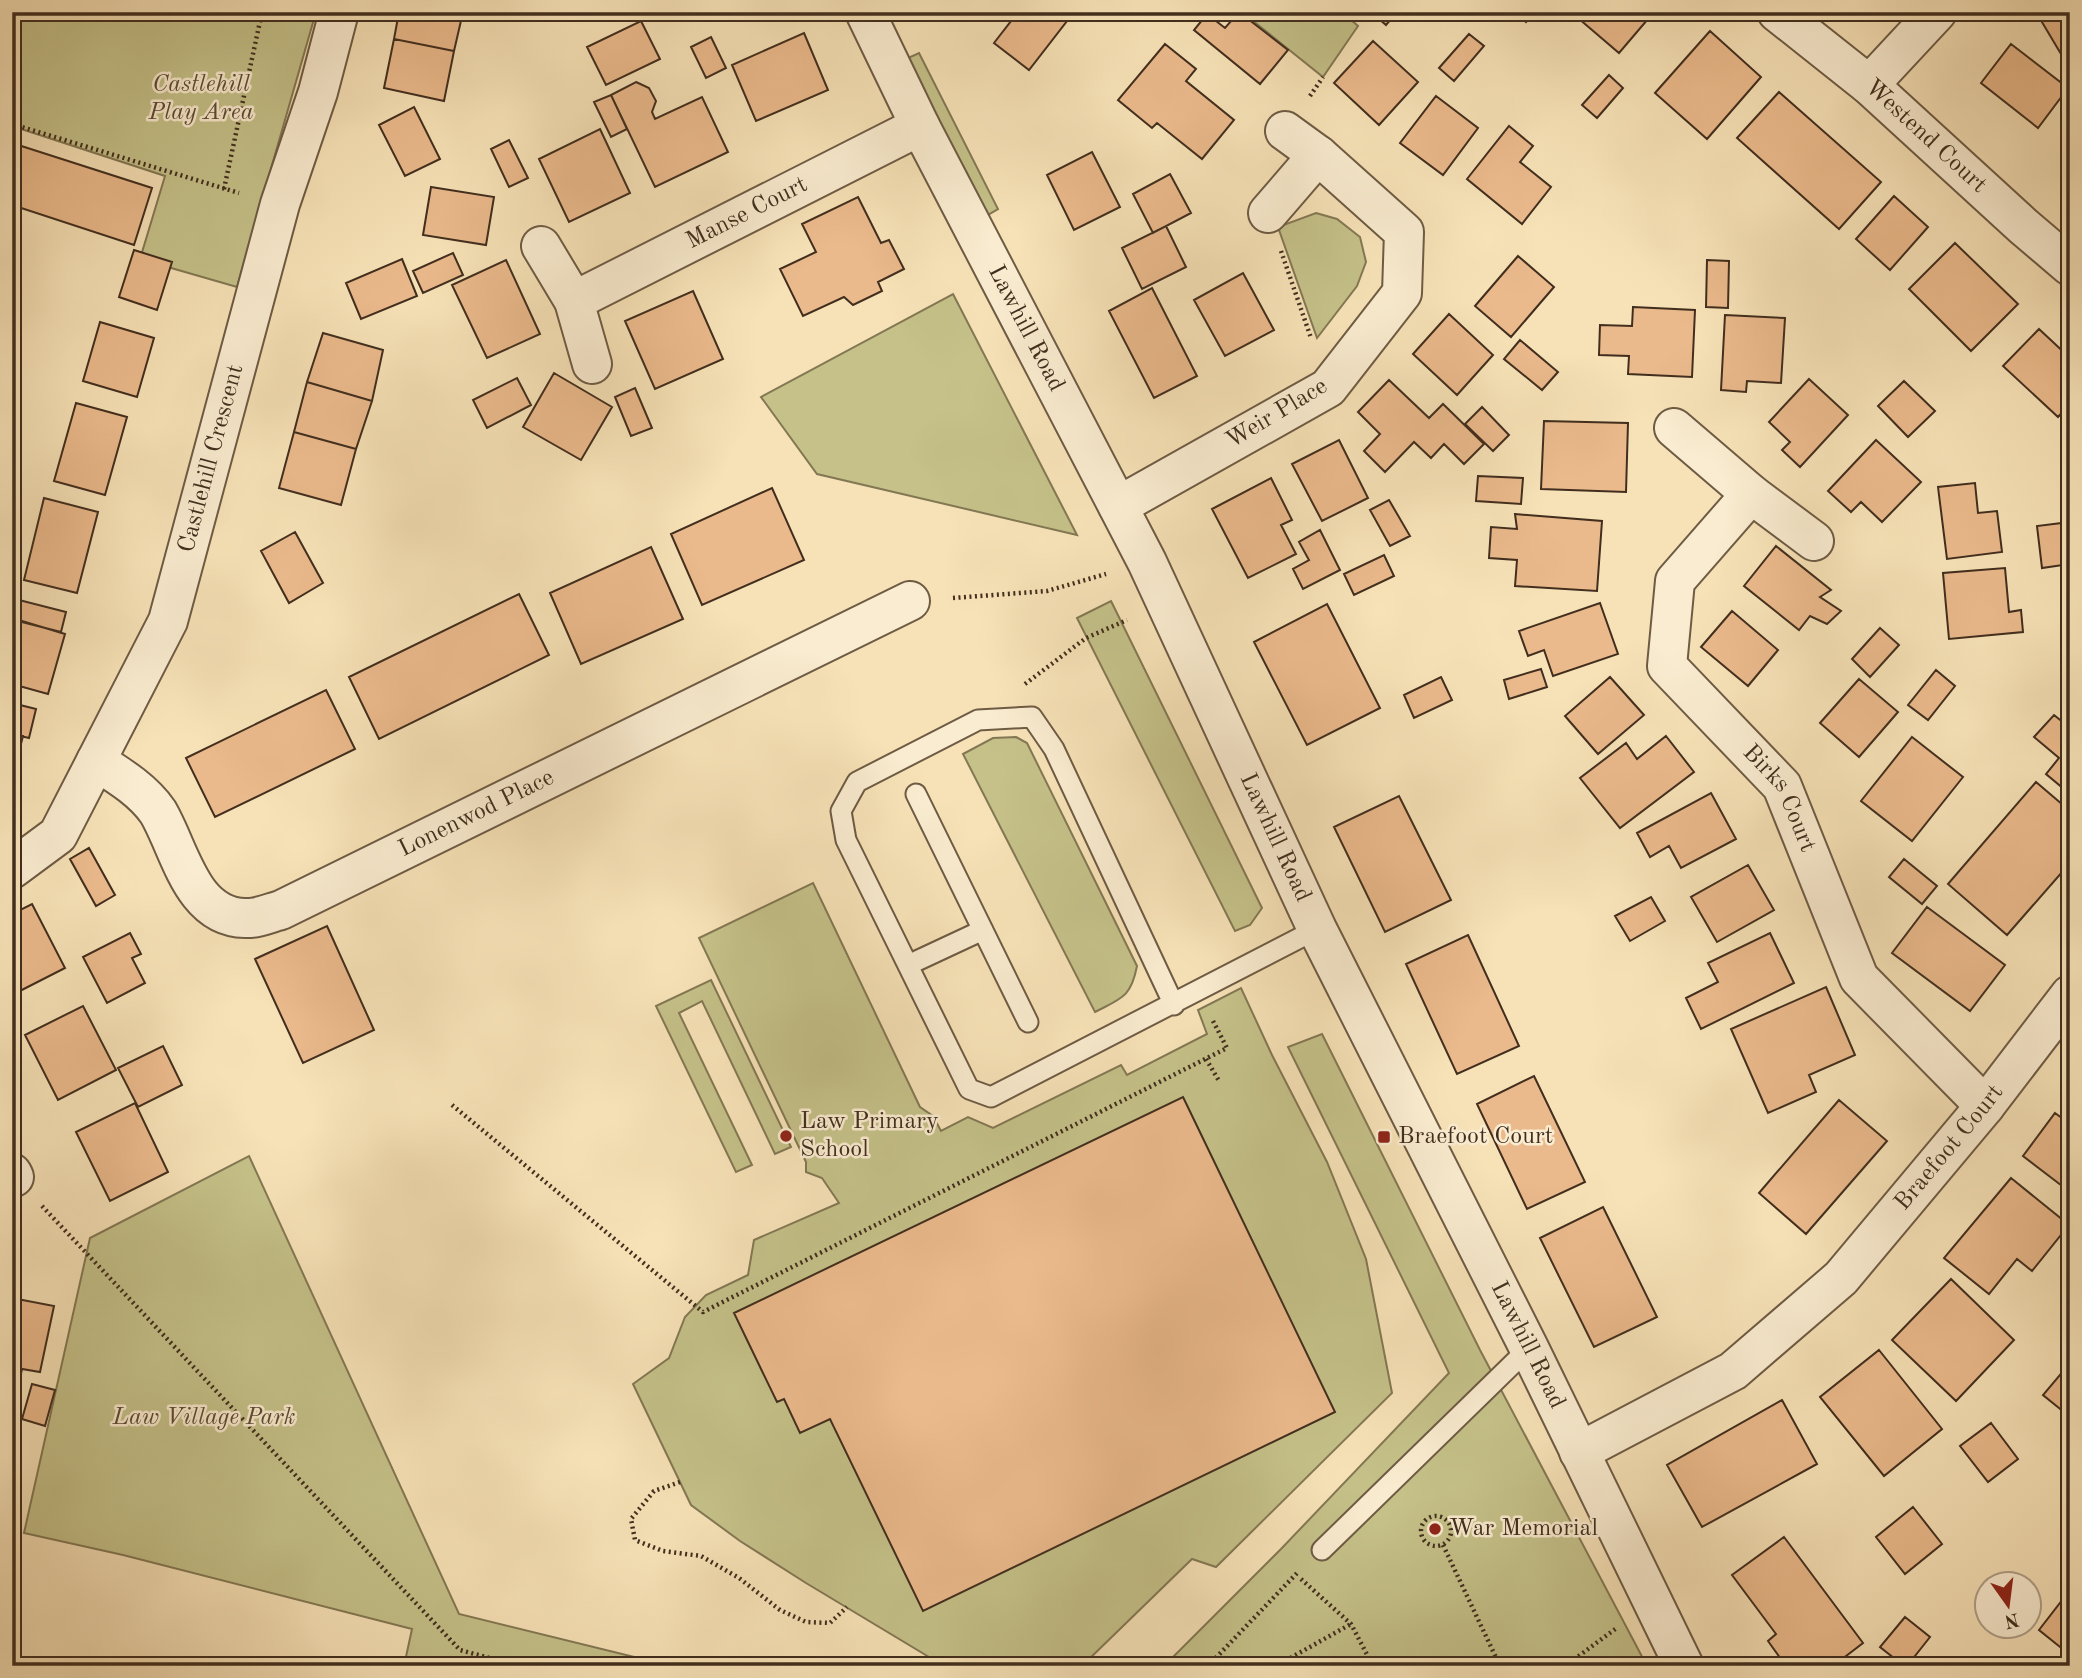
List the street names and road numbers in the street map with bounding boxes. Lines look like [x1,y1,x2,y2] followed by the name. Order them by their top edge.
[1860,75,1991,198] street label: Westend Court
[683,173,812,254] street label: Manse Court
[983,262,1068,396] street label: Lawhill Road
[175,362,248,555] street label: Castlehill Crescent
[1222,374,1332,454] street label: Weir Place
[1738,741,1819,856] street label: Birks Court
[395,766,558,862] street label: Lonenwod Place
[1235,770,1315,906] street label: Lawhill Road
[1891,1081,2008,1215] street label: Braefoot Court
[1486,1278,1569,1413] street label: Lawhill Road

